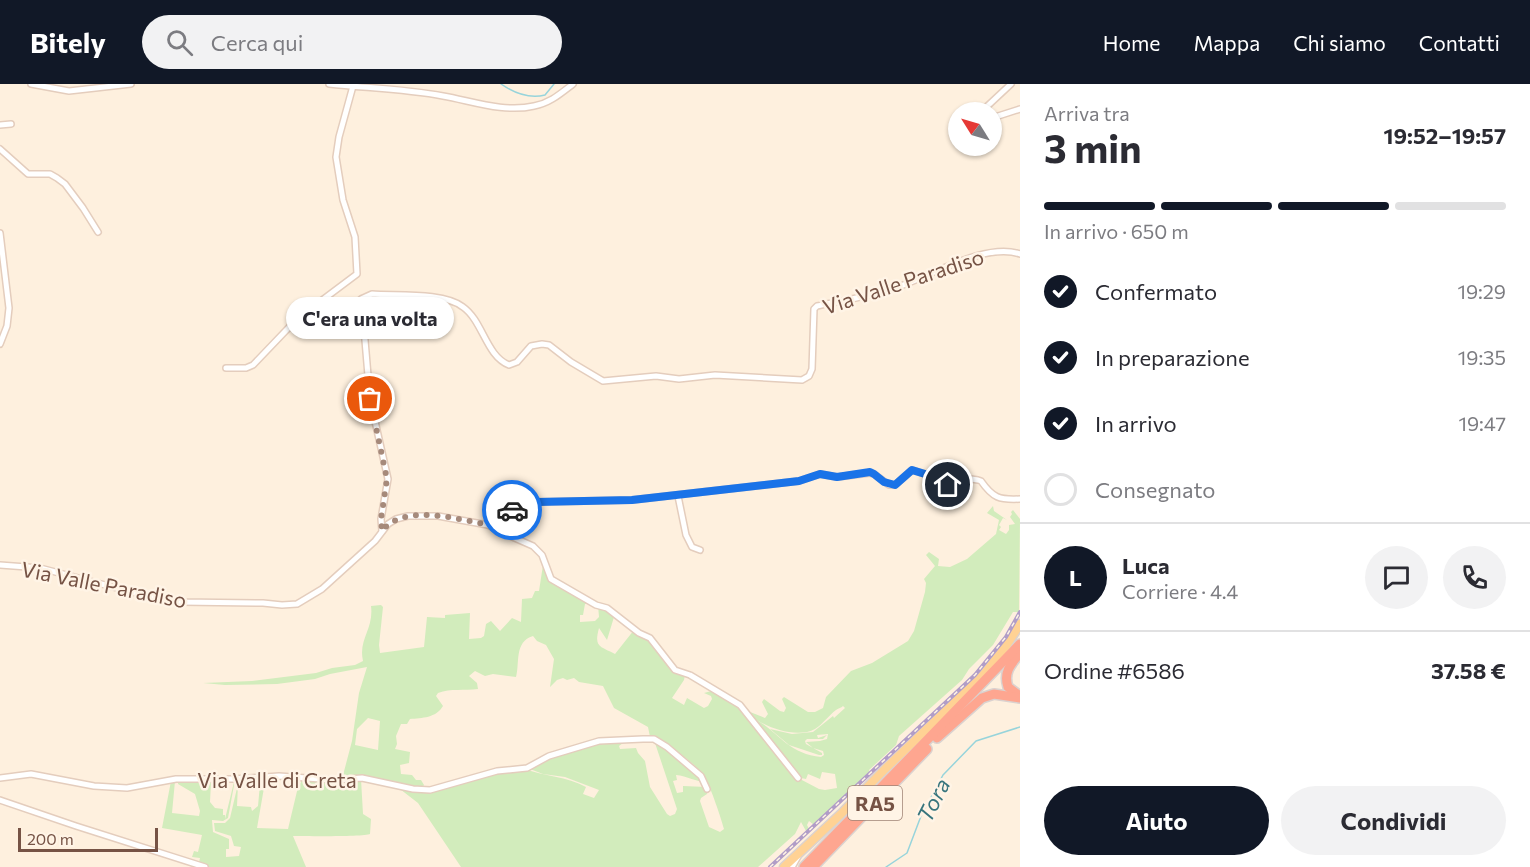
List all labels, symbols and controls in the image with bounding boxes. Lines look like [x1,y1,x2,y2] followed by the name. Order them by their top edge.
[142,15,562,69] search box
[30,25,106,59] text: Bitely
[163,26,196,59] icon: search
[211,29,303,56] text: Cerca qui
[1103,30,1160,55] text: Home
[1193,30,1260,55] text: Mappa
[1293,30,1386,55] text: Chi siamo
[1419,30,1500,55] text: Contatti
[1044,101,1130,125] text: Arriva tra
[948,102,1002,156] north arrow
[948,102,1002,156] map controls
[1384,122,1506,149] text: 19:52–19:57
[1044,123,1142,171] text: 3 min
[1044,219,1189,243] text: In arrivo · 650 m
[819,243,987,319] street label: Via Valle Paradiso
[1044,275,1077,308] icon: check
[1095,278,1217,305] text: Confermato
[1457,279,1506,303] text: 19:29
[286,297,454,339] callout: C'era una volta
[302,306,438,330] text: C'era una volta
[1044,341,1077,374] icon: check
[1095,344,1250,371] text: In preparazione
[1458,345,1506,369] text: 19:35
[344,373,395,424] pin
[353,382,386,415] icon: bag
[1044,407,1077,440] icon: check
[1095,410,1177,437] text: In arrivo
[1458,411,1506,435] text: 19:47
[922,459,973,510] pin
[931,468,964,501] icon: home
[1095,476,1215,503] text: Consegnato
[482,480,542,540] courier
[496,494,529,527] icon: car
[1365,546,1428,609] button: chat
[1443,546,1506,609] button: phone
[1122,552,1170,579] text: Luca
[19,556,189,612] street label: Via Valle Paradiso
[1069,564,1082,591] text: L
[1122,579,1238,603] text: Corriere · 4.4
[1044,657,1185,684] text: Ordine #6586
[1431,657,1506,684] text: 37.58 €
[197,767,357,792] street label: Via Valle di Creta
[911,774,955,826] water label: Tora
[848,786,902,820] road number: RA5
[1044,786,1269,855] button: Aiuto
[1281,786,1506,855] button: Condividi
[18,825,158,852] scale bar
[27,829,74,848] text: 200 m

